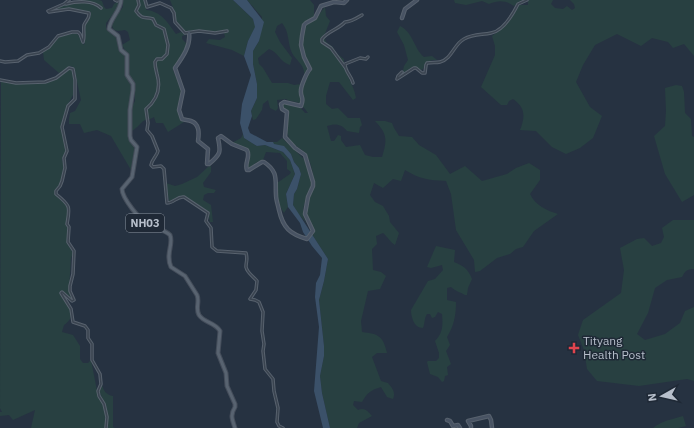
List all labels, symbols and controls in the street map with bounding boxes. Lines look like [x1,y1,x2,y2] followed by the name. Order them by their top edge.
[126,214,164,232] road number: NH03
[583,333,645,362] place label: Tityang Health Post
[568,342,580,354] marker: Tityang Health Post
[642,376,682,416] north arrow
[645,392,660,402] text: N

